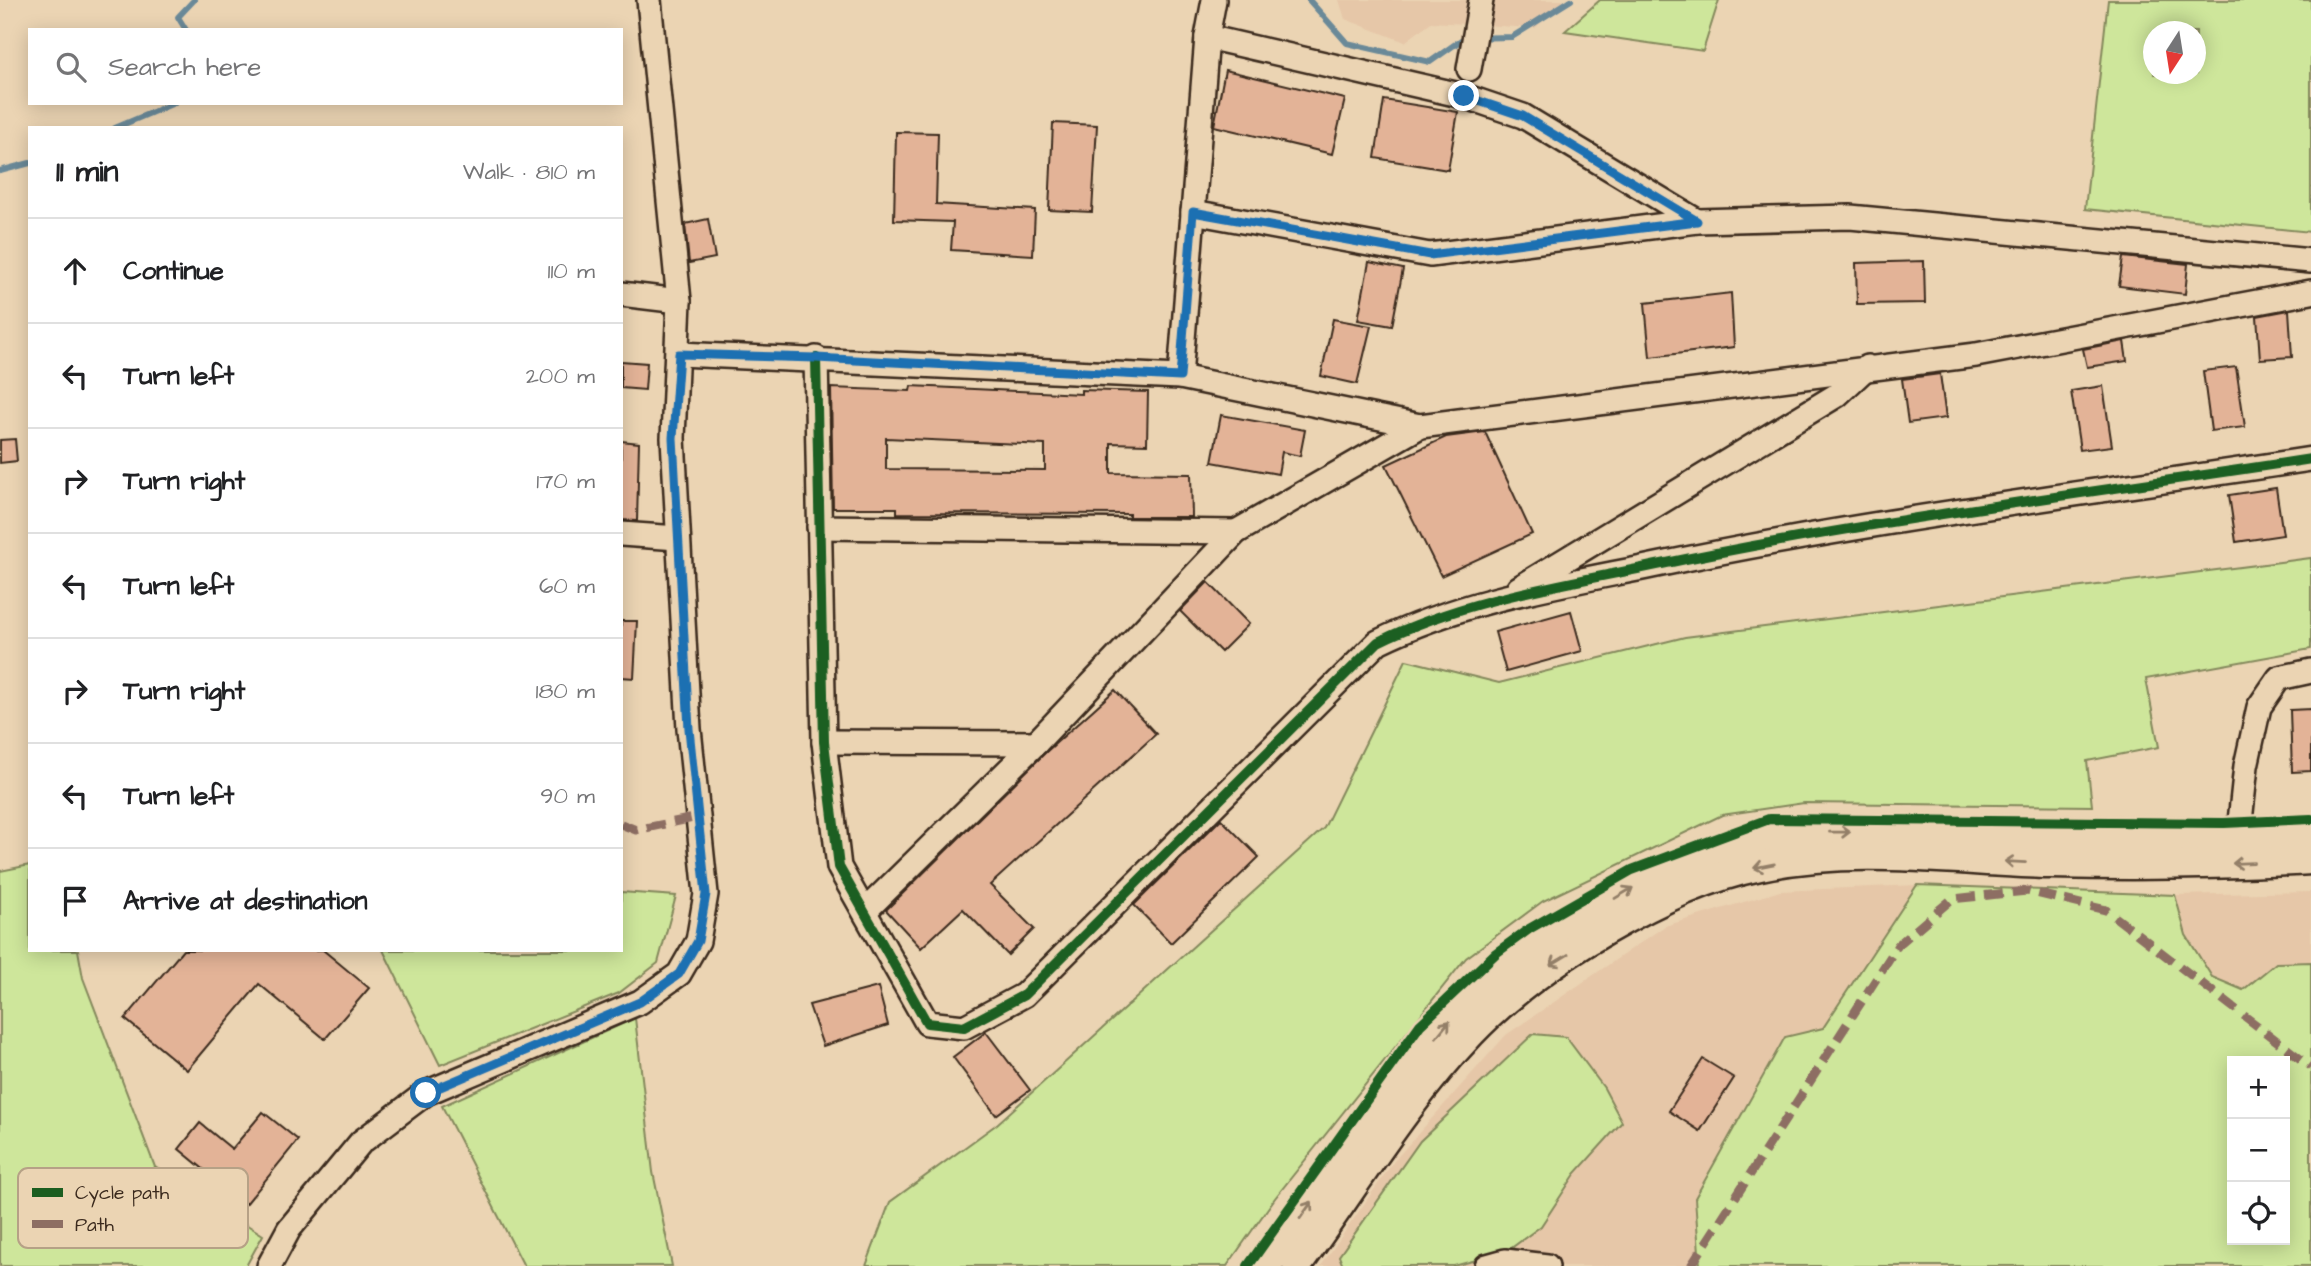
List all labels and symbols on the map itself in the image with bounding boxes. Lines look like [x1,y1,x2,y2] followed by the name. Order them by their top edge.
[2143,21,2206,84] north arrow
[1448,80,1479,111] route end
[1828,825,1851,839] one-way arrow
[2004,856,2027,869] one-way arrow
[2232,857,2255,870] one-way arrow
[1753,859,1776,873] one-way arrow
[1613,886,1633,900] one-way arrow
[1550,954,1570,968] one-way arrow
[1435,1020,1451,1038] one-way arrow
[410,1077,441,1108] route start
[18,1168,248,1248] legend
[75,1180,170,1208] text: Cycle path
[1299,1201,1313,1220] one-way arrow
[75,1212,114,1239] text: Path

